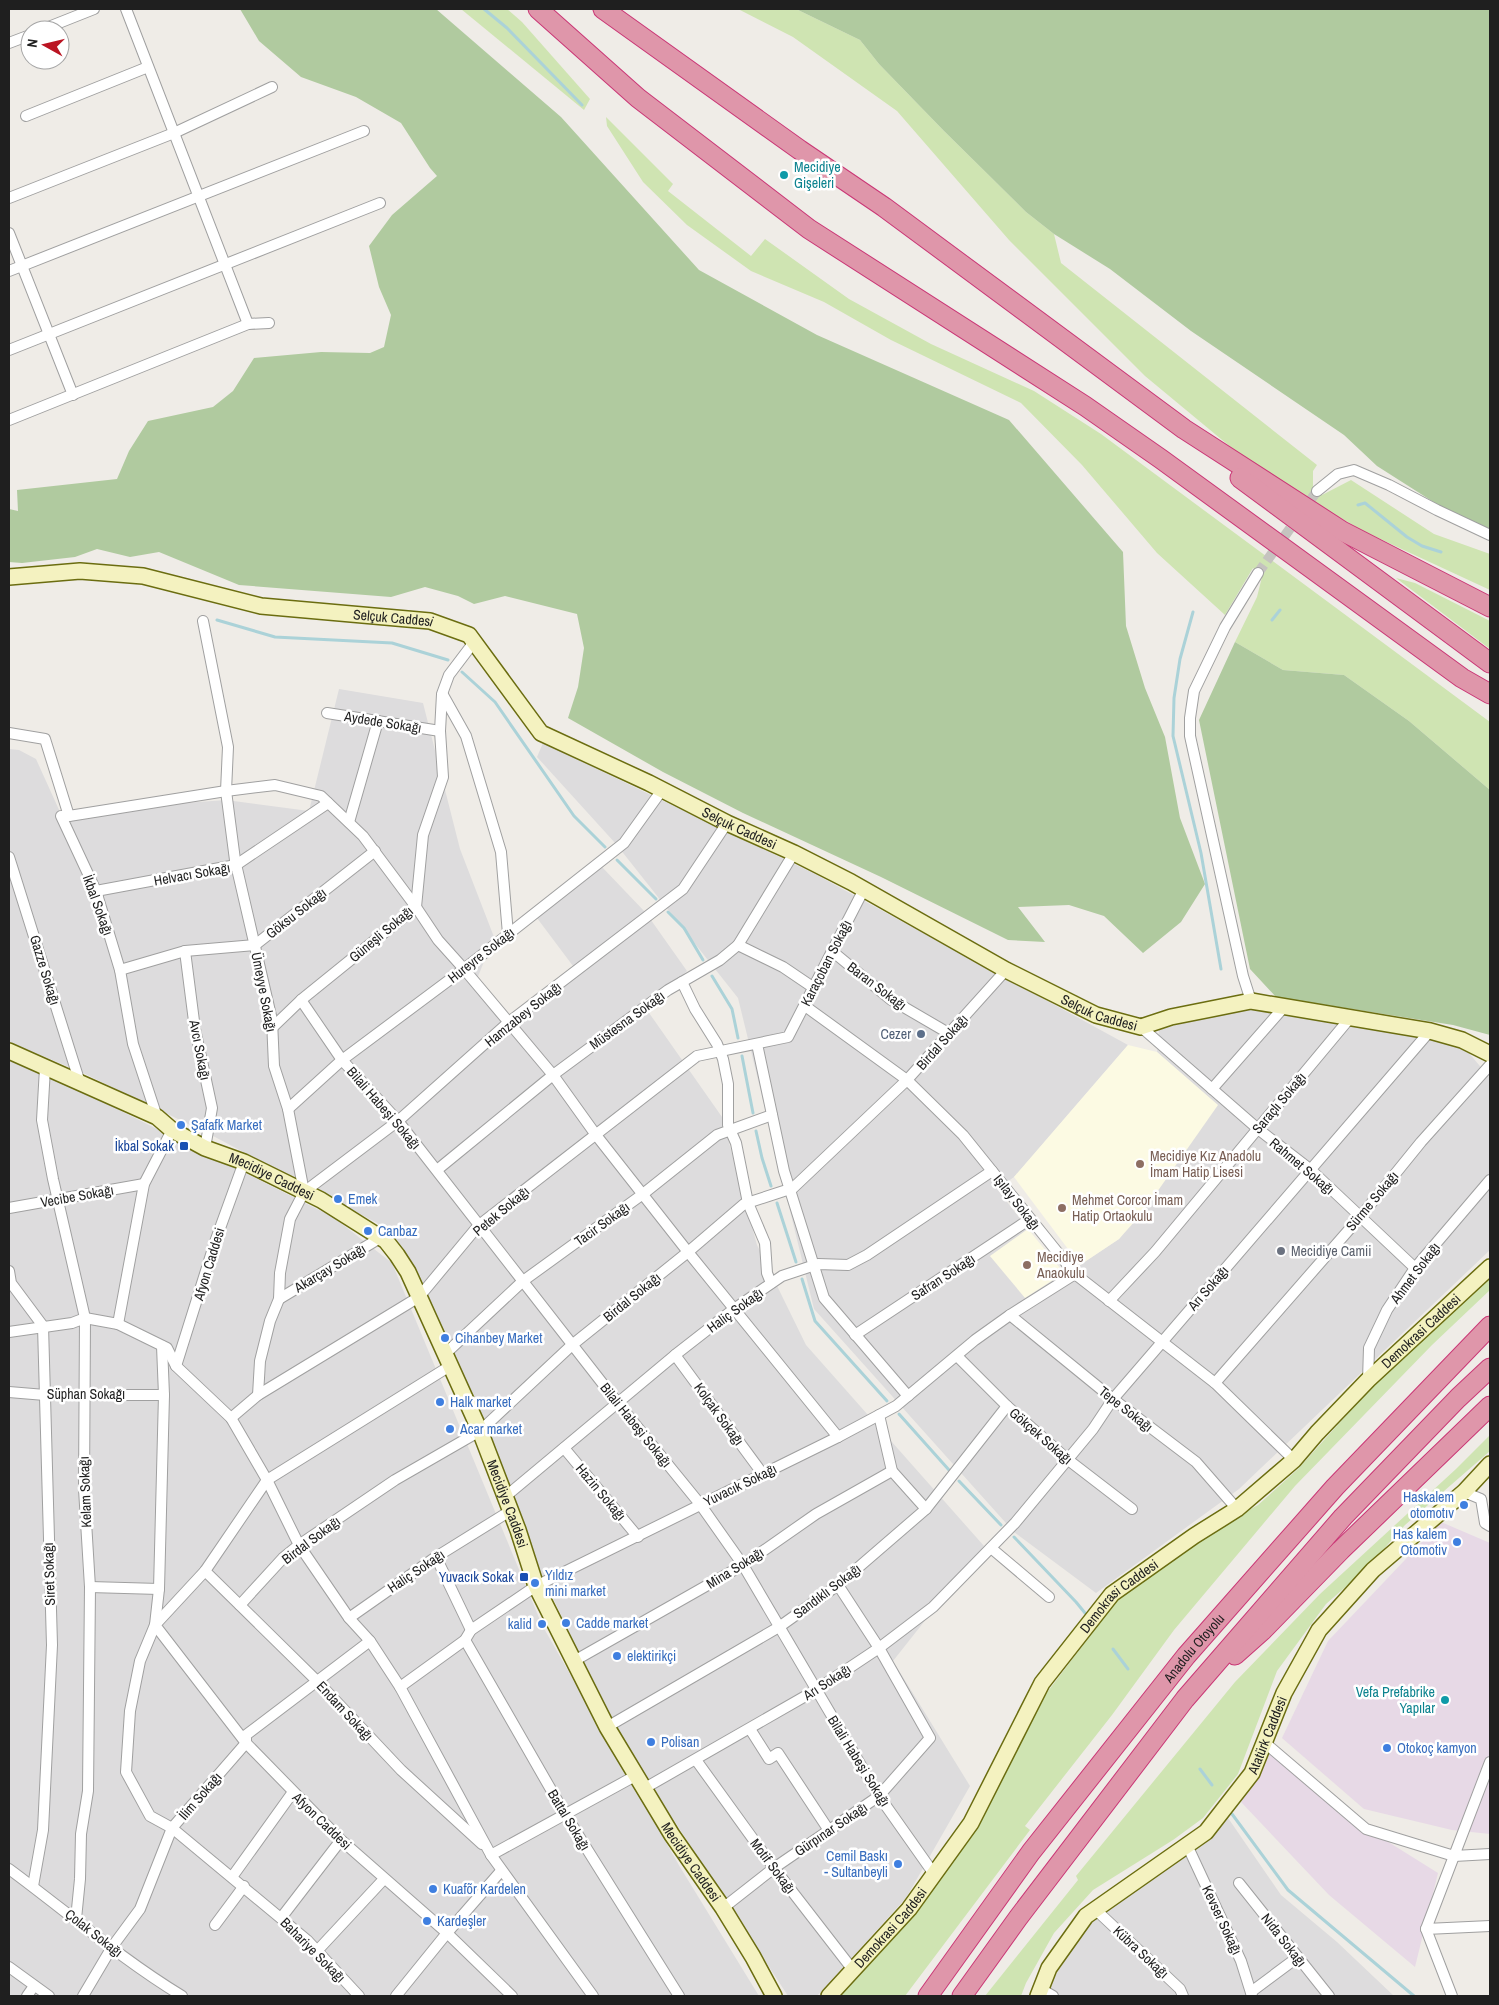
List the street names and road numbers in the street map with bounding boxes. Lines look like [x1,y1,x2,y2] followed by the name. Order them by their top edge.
[352,605,436,631] street label: Selçuk Caddesi
[342,707,423,737] street label: Aydede Sokağı
[699,803,780,853] street label: Selçuk Caddesi
[152,858,232,890] street label: Helvacı Sokağı
[79,872,117,938] street label: İkbal Sokağı
[262,884,330,942] street label: Göksu Sokağı
[345,902,417,966] street label: Güneşli Sokağı
[797,917,855,1009] street label: Karaçoban Sokağı
[444,923,518,987] street label: Hureyre Sokağı
[26,933,64,1007] street label: Gazze Sokağı
[247,951,281,1033] street label: Ümeyye Sokağı
[844,958,910,1014] street label: Baran Sokağı
[481,977,565,1051] street label: Hamzabey Sokağı
[586,987,668,1053] street label: Müstesna Sokağı
[1058,990,1139,1035] street label: Selçuk Caddesi
[912,1010,972,1074] street label: Birdal Sokağı
[185,1017,215,1082] street label: Avcı Sokağı
[343,1063,425,1153] street label: Bilali Habeşi Sokağı
[1248,1069,1310,1137] street label: Saraçlı Sokağı
[1266,1134,1338,1198] street label: Rahmet Sokağı
[227,1148,317,1204] street label: Mecidiye Caddesi
[1342,1167,1402,1235] street label: Sürme Sokağı
[990,1171,1044,1233] street label: Işılay Sokağı
[39,1181,115,1211] street label: Vecibe Sokağı
[469,1182,533,1240] street label: Petek Sokağı
[571,1198,633,1250] street label: Tacir Sokağı
[189,1225,229,1304] street label: Afyon Caddesi
[1386,1239,1444,1308] street label: Ahmet Sokağı
[290,1240,369,1297] street label: Akarçay Sokağı
[908,1250,978,1304] street label: Safran Sokağı
[1183,1262,1232,1315] street label: Arı Sokağı
[600,1268,664,1326] street label: Birdal Sokağı
[703,1284,767,1336] street label: Haliç Sokağı
[1378,1290,1464,1372] street label: Demokrasi Caddesi
[596,1379,676,1471] street label: Bilali Habeşi Sokağı
[690,1379,748,1449] street label: Kolçak Sokağı
[1095,1382,1157,1436] street label: Tepe Sokağı
[47,1385,125,1403] street label: Süphan Sokağı
[1006,1404,1076,1468] street label: Gökçek Sokağı
[75,1456,95,1528] street label: Kelam Sokağı
[483,1457,532,1550] street label: Mecidiye Caddesi
[572,1460,630,1524] street label: Hazin Sokağı
[700,1460,780,1510] street label: Yuvacık Sokağı
[278,1512,344,1568] street label: Birdal Sokağı
[39,1542,59,1606] street label: Siret Sokağı
[703,1543,767,1593] street label: Mina Sokağı
[384,1545,448,1597] street label: Haliç Sokağı
[1076,1555,1162,1637] street label: Demokrasi Caddesi
[789,1560,865,1622] street label: Sandıklı Sokağı
[1159,1610,1228,1687] street label: Anadolu Otoyolu
[799,1660,854,1705] street label: Arı Sokağı
[313,1677,377,1745] street label: Endam Sokağı
[1243,1693,1291,1778] street label: Atatürk Caddesi
[824,1712,894,1810] street label: Bilali Habeşi Sokağı
[174,1768,226,1824] street label: İlim Sokağı
[544,1786,594,1854] street label: Battal Sokağı
[288,1788,355,1854] street label: Afyon Caddesi
[791,1798,871,1860] street label: Gürpınar Sokağı
[657,1819,725,1905] street label: Mecidiye Caddesi
[746,1835,800,1897] street label: Motif Sokağı
[1198,1882,1246,1958] street label: Kevser Sokağı
[850,1884,931,1972] street label: Demokrasi Caddesi
[62,1905,126,1961] street label: Çolak Sokağı
[1257,1910,1311,1970] street label: Nida Sokağı
[277,1914,349,1986] street label: Bahariye Sokağı
[1109,1922,1173,1982] street label: Kübra Sokağı

